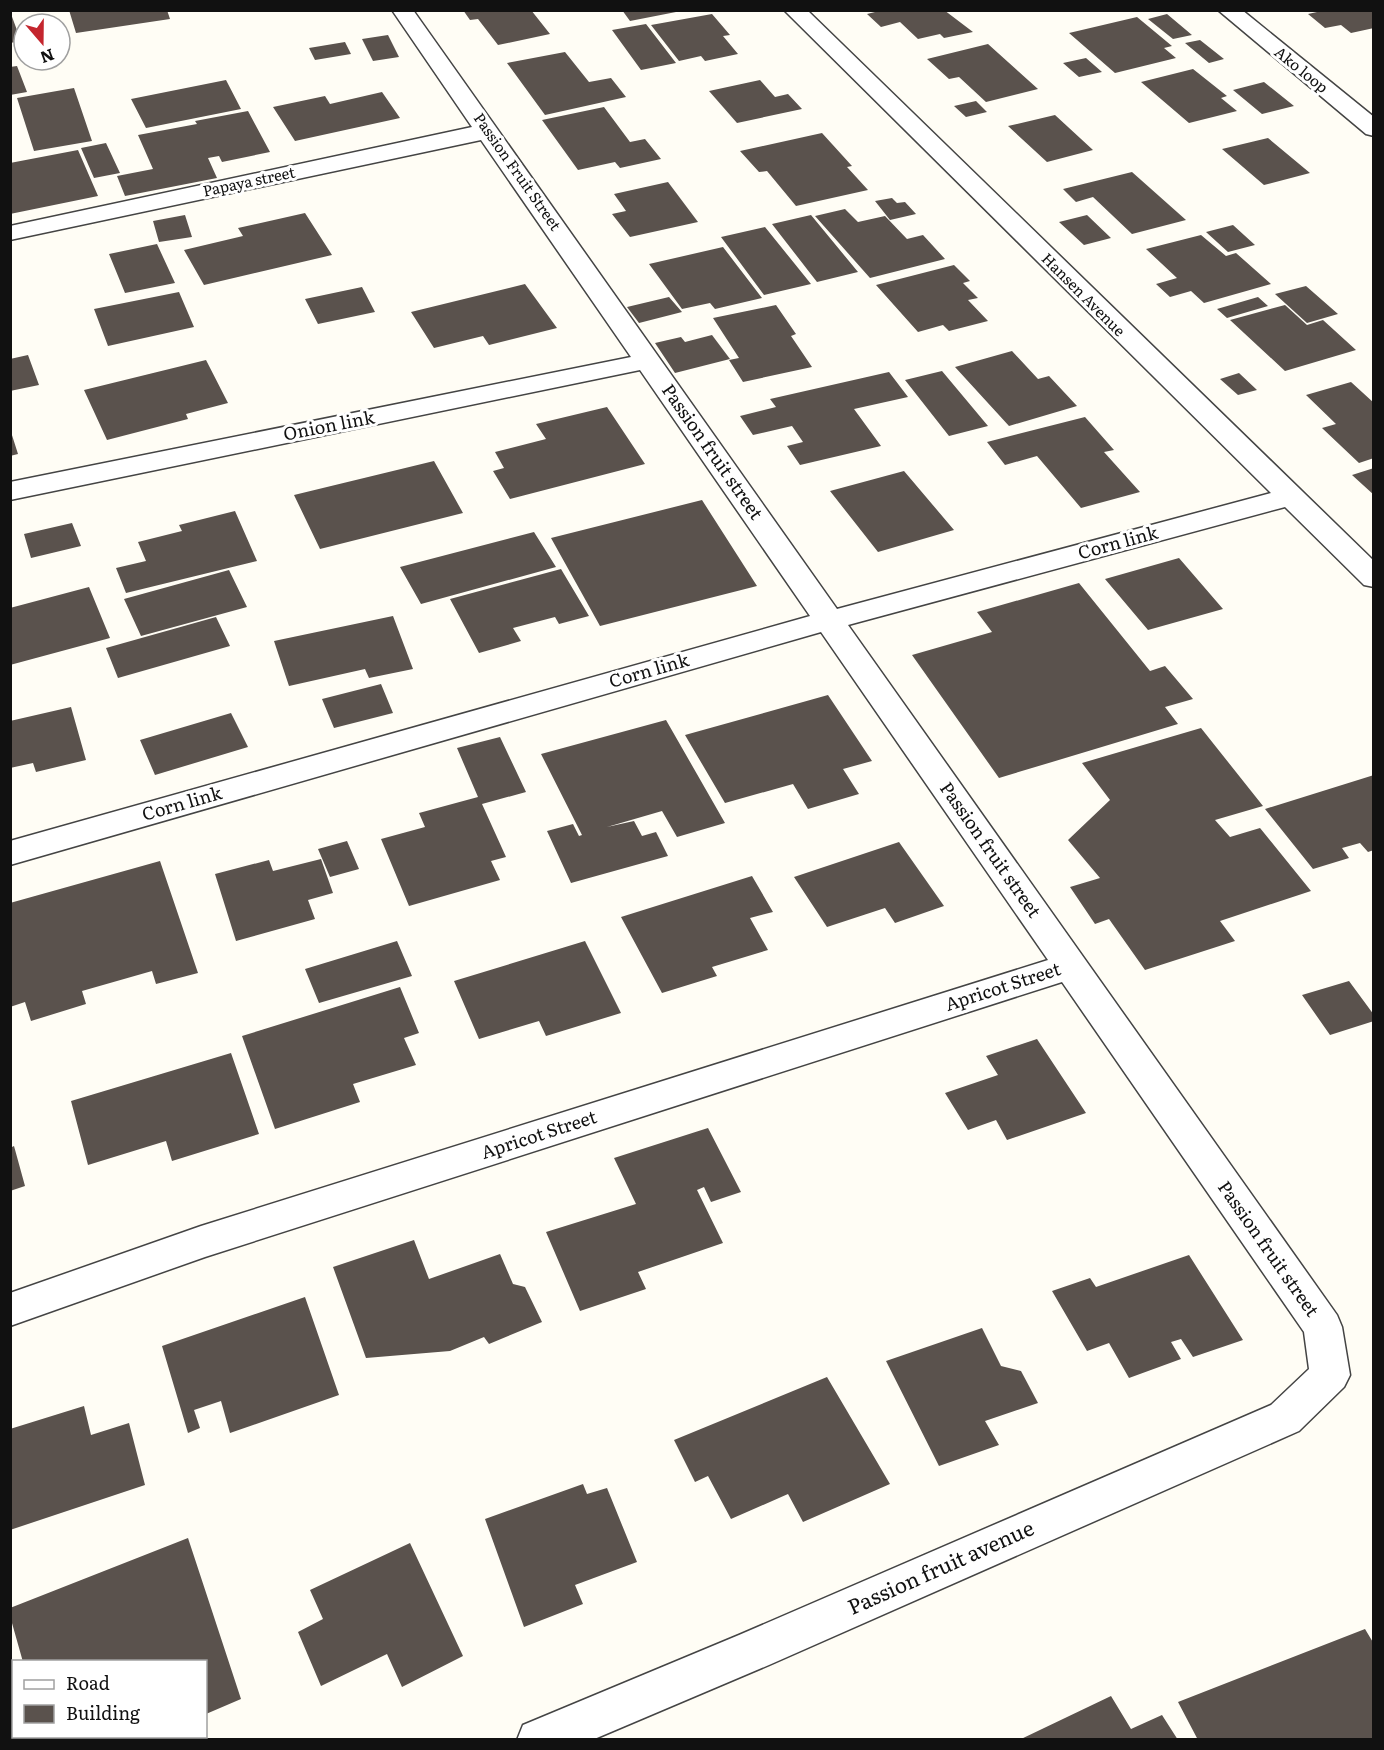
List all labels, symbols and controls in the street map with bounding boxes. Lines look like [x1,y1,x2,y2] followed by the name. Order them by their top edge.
[12,12,72,72] north arrow
[1270,40,1334,98] street label: Ako loop
[37,43,58,71] text: N
[469,108,568,235] street label: Passion Fruit Street
[200,160,297,202] street label: Papaya street
[1037,247,1131,341] street label: Hansen Avenue
[656,378,771,525] street label: Passion fruit street
[281,402,378,447] street label: Onion link
[1075,518,1162,565] street label: Corn link
[606,645,693,694] street label: Corn link
[934,776,1049,923] street label: Passion fruit street
[139,778,226,827] street label: Corn link
[941,954,1064,1017] street label: Apricot Street
[477,1102,600,1165] street label: Apricot Street
[1212,1175,1327,1322] street label: Passion fruit street
[842,1511,1038,1621] street label: Passion fruit avenue
[12,1660,207,1738] legend
[66,1669,110,1696] text: Road
[66,1699,141,1726] text: Building

